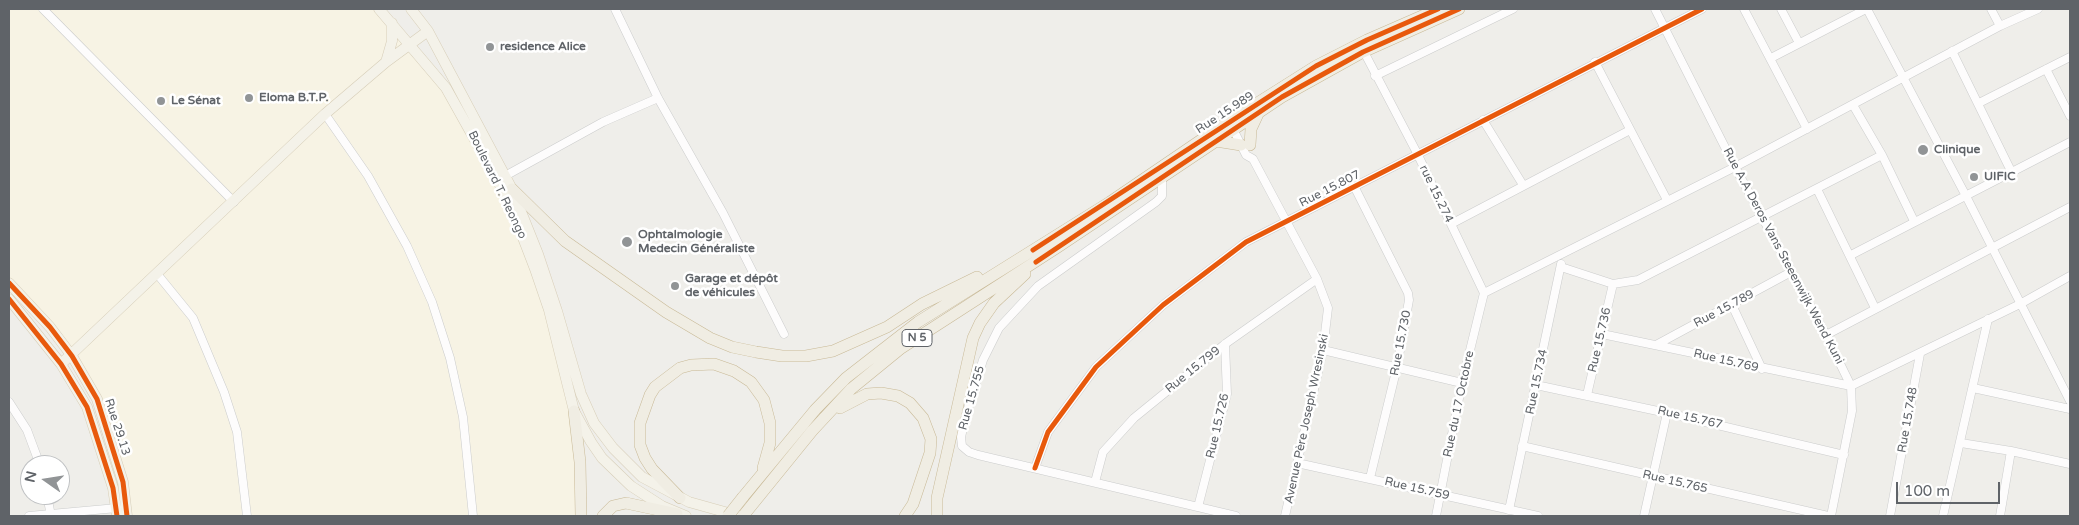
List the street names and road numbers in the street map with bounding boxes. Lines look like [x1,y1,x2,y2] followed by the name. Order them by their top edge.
[1193,89,1257,137] street label: Rue 15.989
[465,129,529,241] street label: Boulevard T. Reongo
[1720,145,1846,367] street label: Rue A.A Deros Vans Steeenwijk Wend Kuni
[1416,163,1456,225] street label: rue 15.274
[1297,168,1363,210] street label: Rue 15.807
[1691,287,1757,331] street label: Rue 15.789
[1586,306,1614,374] street label: Rue 15.736
[1388,309,1414,377] street label: Rue 15.730
[902,329,932,346] road number: N 5
[1282,333,1332,505] street label: Avenue Père Joseph Wresinski
[1163,344,1223,396] street label: Rue 15.799
[1692,347,1760,375] street label: Rue 15.769
[1523,348,1551,416] street label: Rue 15.734
[1441,349,1477,459] street label: Rue du 17 Octobre
[956,364,988,432] street label: Rue 15.755
[1895,386,1921,454] street label: Rue 15.748
[1204,392,1232,460] street label: Rue 15.726
[101,397,133,457] street label: Rue 29.13
[1656,404,1724,432] street label: Rue 15.767
[1641,468,1709,496] street label: Rue 15.765
[1383,475,1451,503] street label: Rue 15.759

